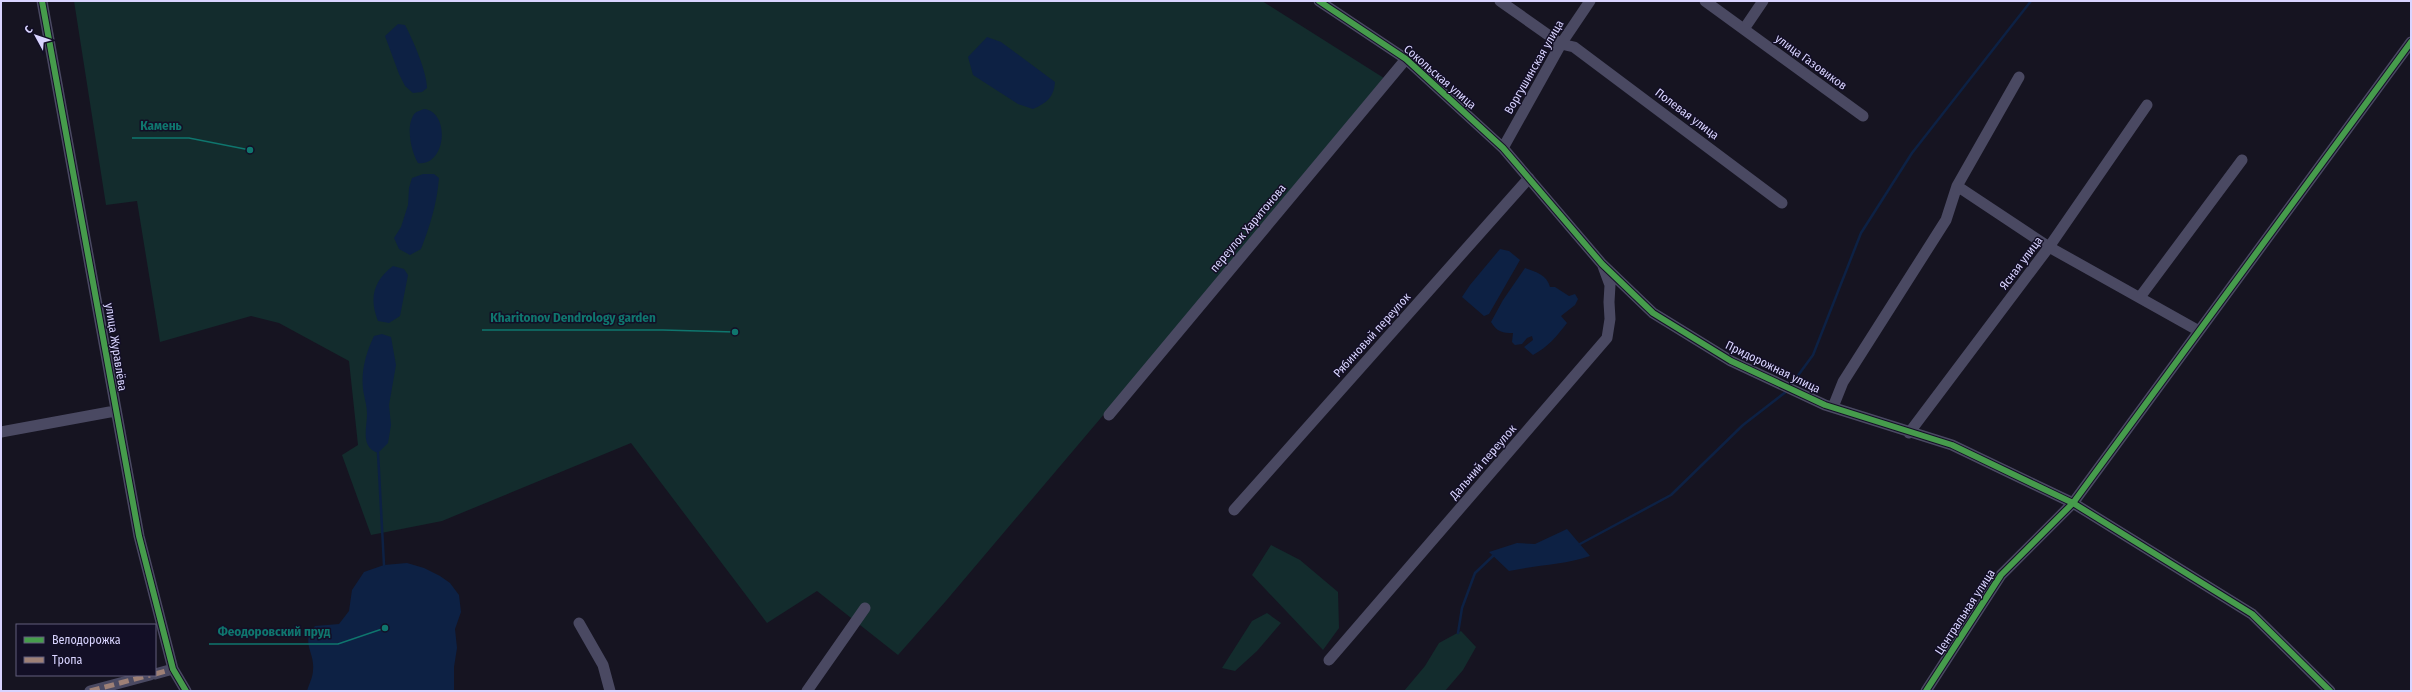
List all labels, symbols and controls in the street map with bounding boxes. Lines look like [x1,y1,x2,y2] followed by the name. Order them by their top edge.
[16,16,56,56] north arrow
[1501,18,1567,116] street label: Воргушинская улица
[22,23,36,36] text: С
[1772,31,1850,93] street label: улица Газовиков
[1401,42,1479,112] street label: Сокольская улица
[1652,85,1722,143] street label: Полевая улица
[132,113,189,138] callout: Камень
[140,118,182,133] text: Камень
[1207,181,1289,275] street label: переулок Харитонова
[1997,234,2046,292] street label: Ясная улица
[1331,290,1414,380] street label: Рябиновый переулок
[102,302,130,392] street label: улица Журавлёва
[482,305,663,330] callout: Kharitonov Dendrology garden
[490,310,656,325] text: Kharitonov Dendrology garden
[1723,338,1823,396] street label: Придорожная улица
[1446,422,1519,503] street label: Дальний переулок
[1932,566,1998,658] street label: Центральная улица
[209,619,338,644] callout: Феодоровский пруд
[16,624,156,676] legend
[218,624,331,639] text: Феодоровский пруд
[52,633,121,647] text: Велодорожка
[52,653,83,667] text: Тропа

